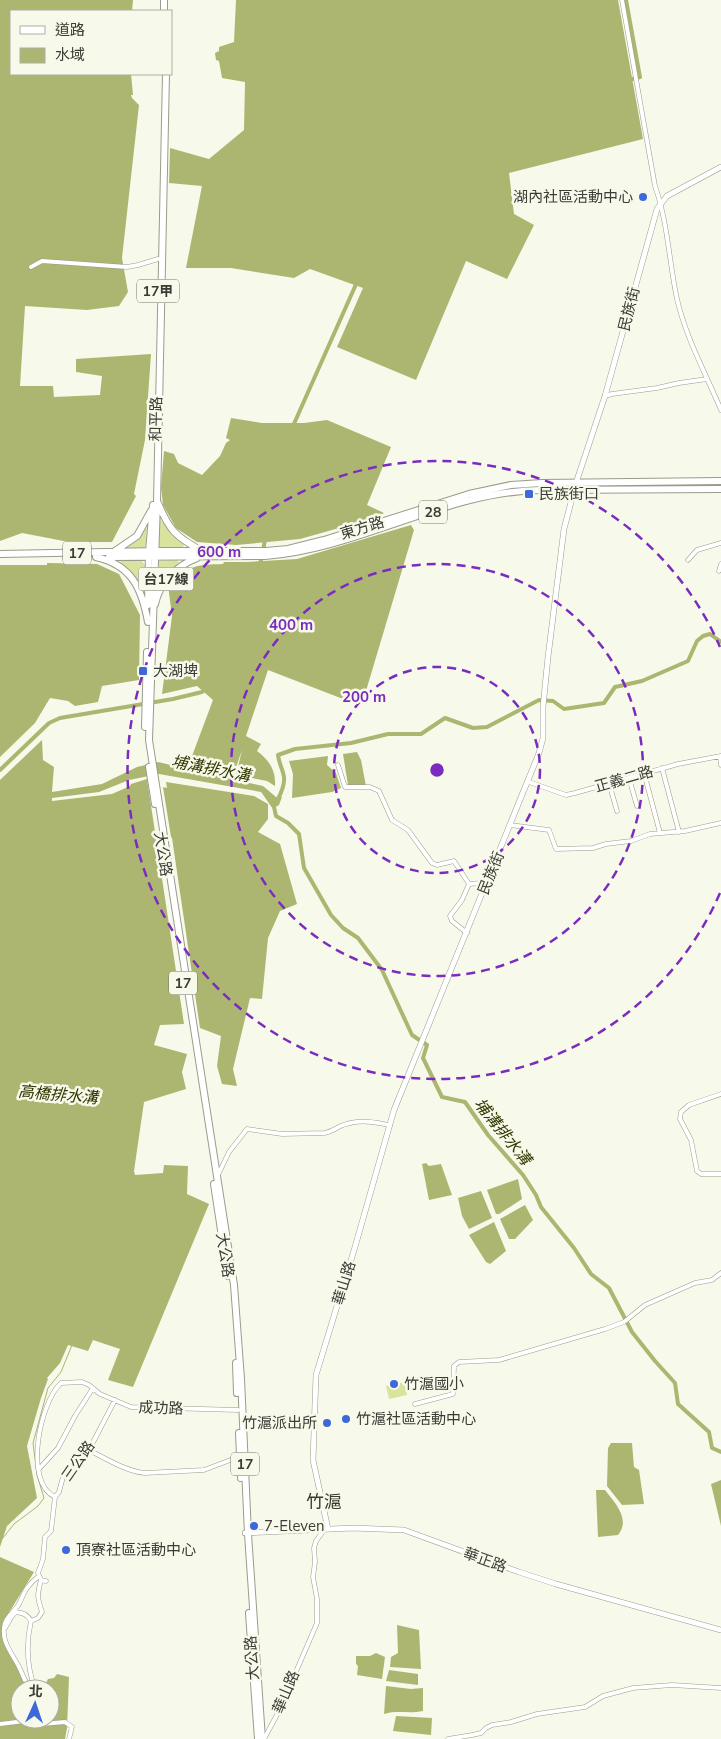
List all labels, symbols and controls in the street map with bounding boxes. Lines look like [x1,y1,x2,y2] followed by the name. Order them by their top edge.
[10,10,172,75] legend
[55,20,85,40] text: 道路
[55,45,85,65] text: 水域
[513,187,633,207] place label: 湖內社區活動中心
[637,191,649,203] marker: 湖內社區活動中心
[137,280,179,302] road number: 17甲
[614,285,644,333] street label: 民族街
[146,396,166,442] street label: 和平路
[539,484,599,504] place label: 民族街口
[523,488,535,500] marker: 民族街口
[419,501,447,524] road number: 28
[338,512,386,544] street label: 東方路
[63,542,91,564] road number: 17
[197,542,241,562] text: 600 m
[138,568,194,590] road number: 台17線
[269,615,313,635] text: 400 m
[153,661,198,681] place label: 大湖埤
[137,665,149,677] marker: 大湖埤
[342,687,386,707] text: 200 m
[169,751,254,788] water label: 埔溝排水溝
[428,761,446,779] centre of rings
[592,761,656,797] street label: 正義二路
[150,830,176,878] street label: 大公路
[473,848,509,898] street label: 民族街
[169,971,197,994] road number: 17
[17,1081,101,1110] water label: 高橋排水溝
[468,1094,537,1171] water label: 埔溝排水溝
[212,1231,238,1279] street label: 大公路
[328,1259,360,1307] street label: 華山路
[404,1374,464,1394] place label: 竹滬國小
[388,1378,400,1390] marker: 竹滬國小
[138,1397,184,1419] street label: 成功路
[356,1409,476,1429] place label: 竹滬社區活動中心
[242,1413,317,1433] place label: 竹滬派出所
[340,1413,352,1425] marker: 竹滬社區活動中心
[321,1417,333,1429] marker: 竹滬派出所
[57,1437,99,1485] street label: 三公路
[231,1452,259,1476] road number: 17
[306,1490,342,1514] district label: 竹滬
[264,1516,324,1536] place label: 7-Eleven
[248,1520,260,1532] marker: 7-Eleven
[76,1540,196,1560] place label: 頂寮社區活動中心
[460,1543,510,1577] street label: 華正路
[60,1544,72,1556] marker: 頂寮社區活動中心
[240,1635,264,1681] street label: 大公路
[268,1667,304,1717] street label: 華山路
[10,1679,60,1729] north arrow
[28,1682,43,1701] text: 北

